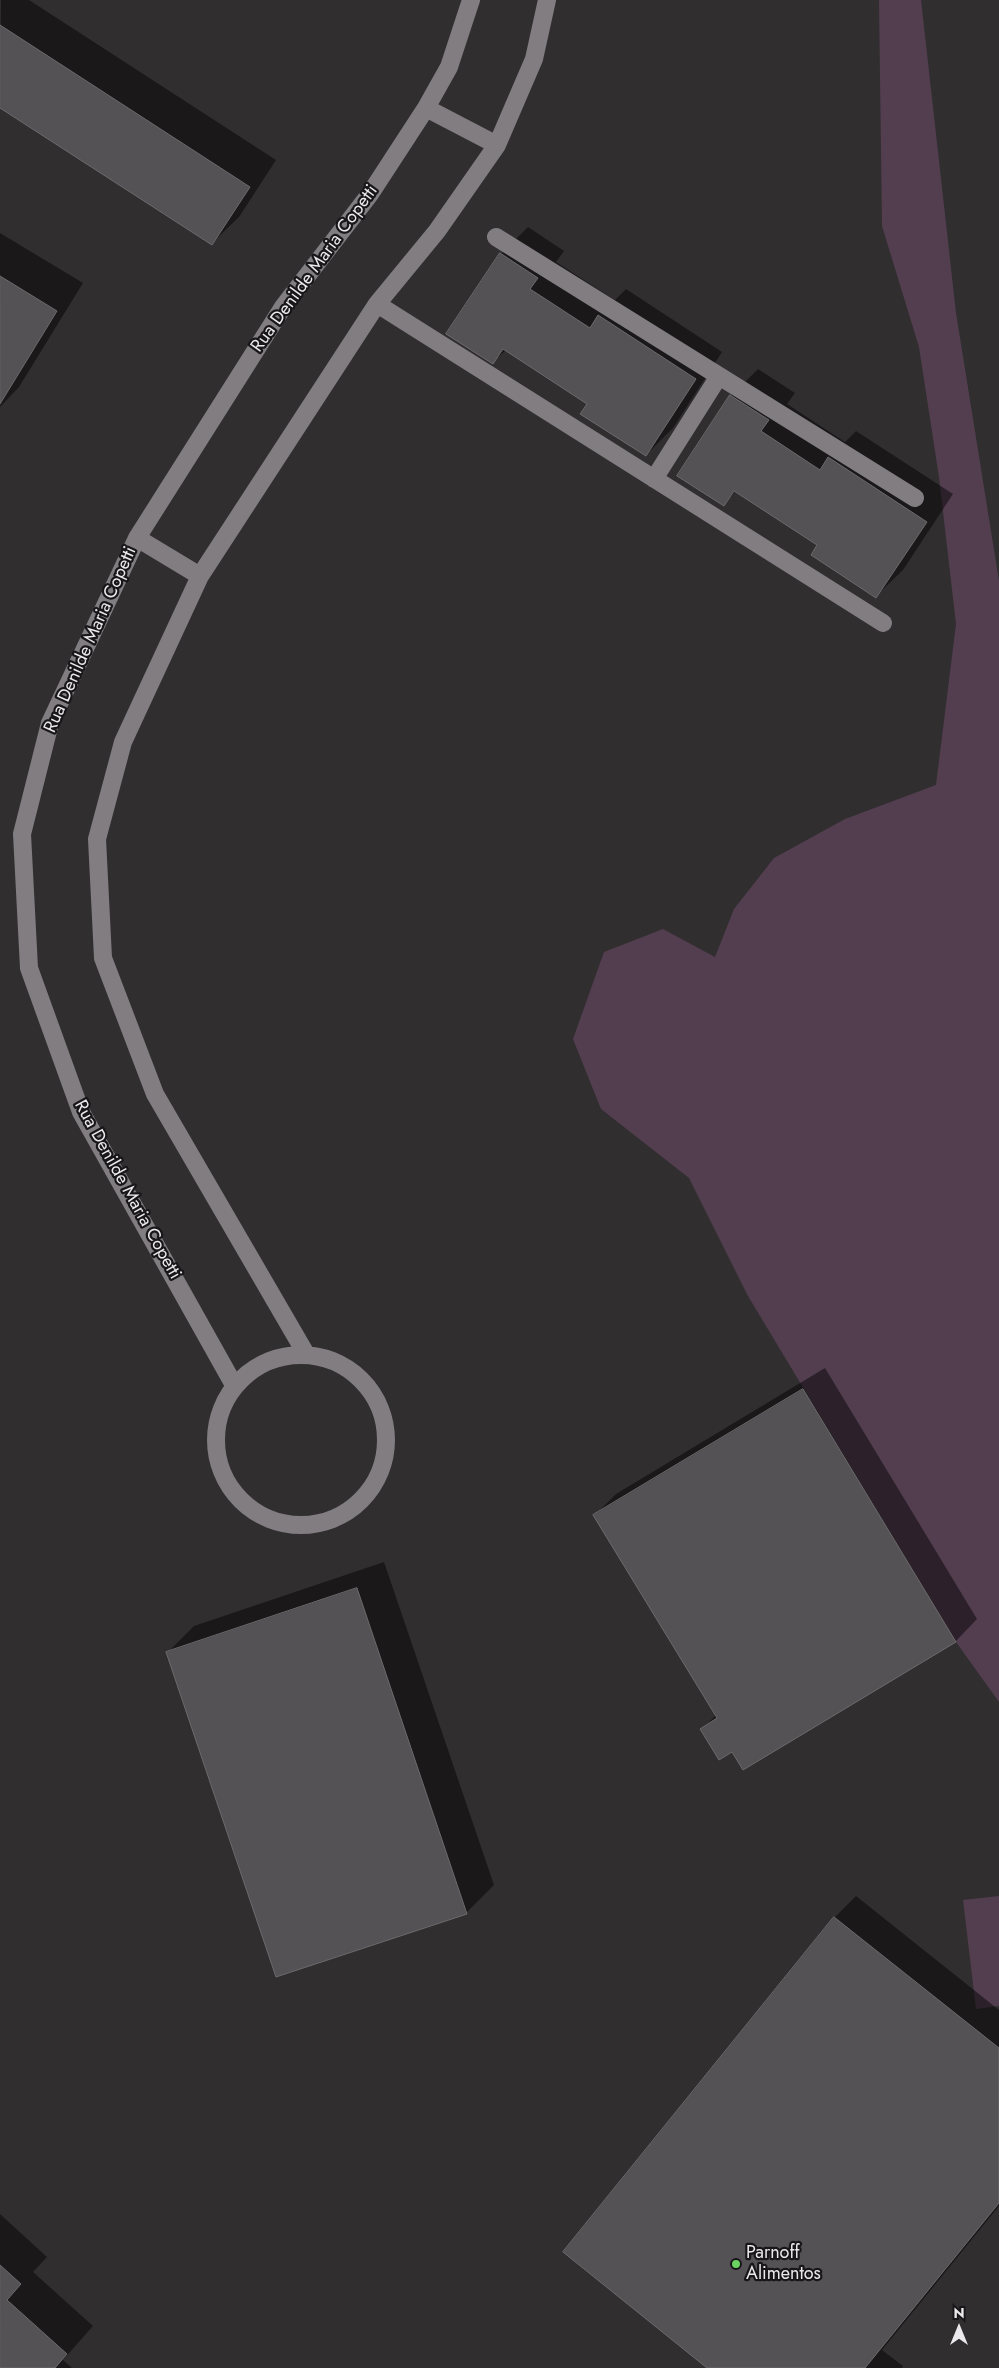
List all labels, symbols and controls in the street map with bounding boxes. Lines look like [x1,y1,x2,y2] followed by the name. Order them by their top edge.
[247,181,383,357] street label: Rua Denilde Maria Copetti
[40,544,142,736] street label: Rua Denilde Maria Copetti
[69,1097,185,1283] street label: Rua Denilde Maria Copetti
[746,2243,821,2286] place label: Parnoff Alimentos
[730,2258,742,2270] marker: Parnoff Alimentos
[934,2303,984,2353] north arrow
[953,2303,965,2323] text: N

